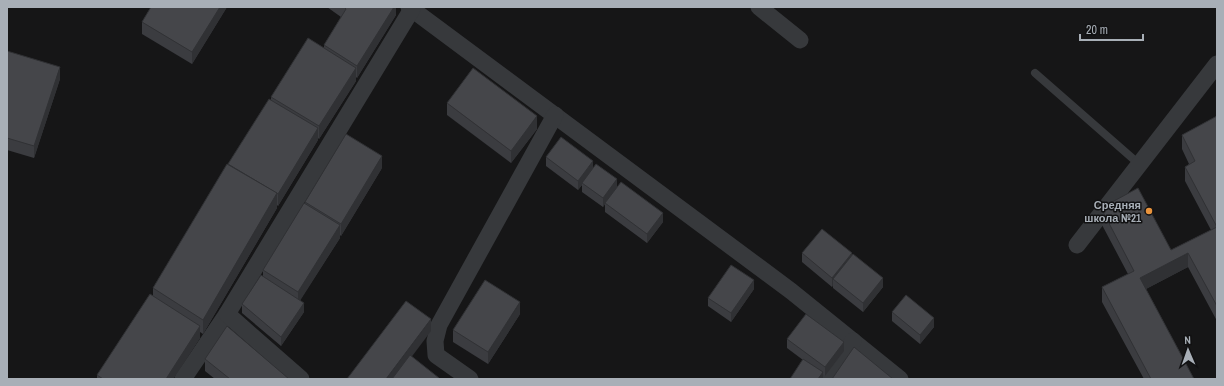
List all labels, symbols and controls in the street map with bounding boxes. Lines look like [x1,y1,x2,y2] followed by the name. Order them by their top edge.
[1080,16,1143,42] scale bar
[1086,22,1108,38] text: 20 m
[1084,198,1141,225] place label: Средняя школа №21
[1144,206,1154,216] marker: Средняя школа №21
[1168,330,1208,370] north arrow
[1184,333,1191,347] text: N

